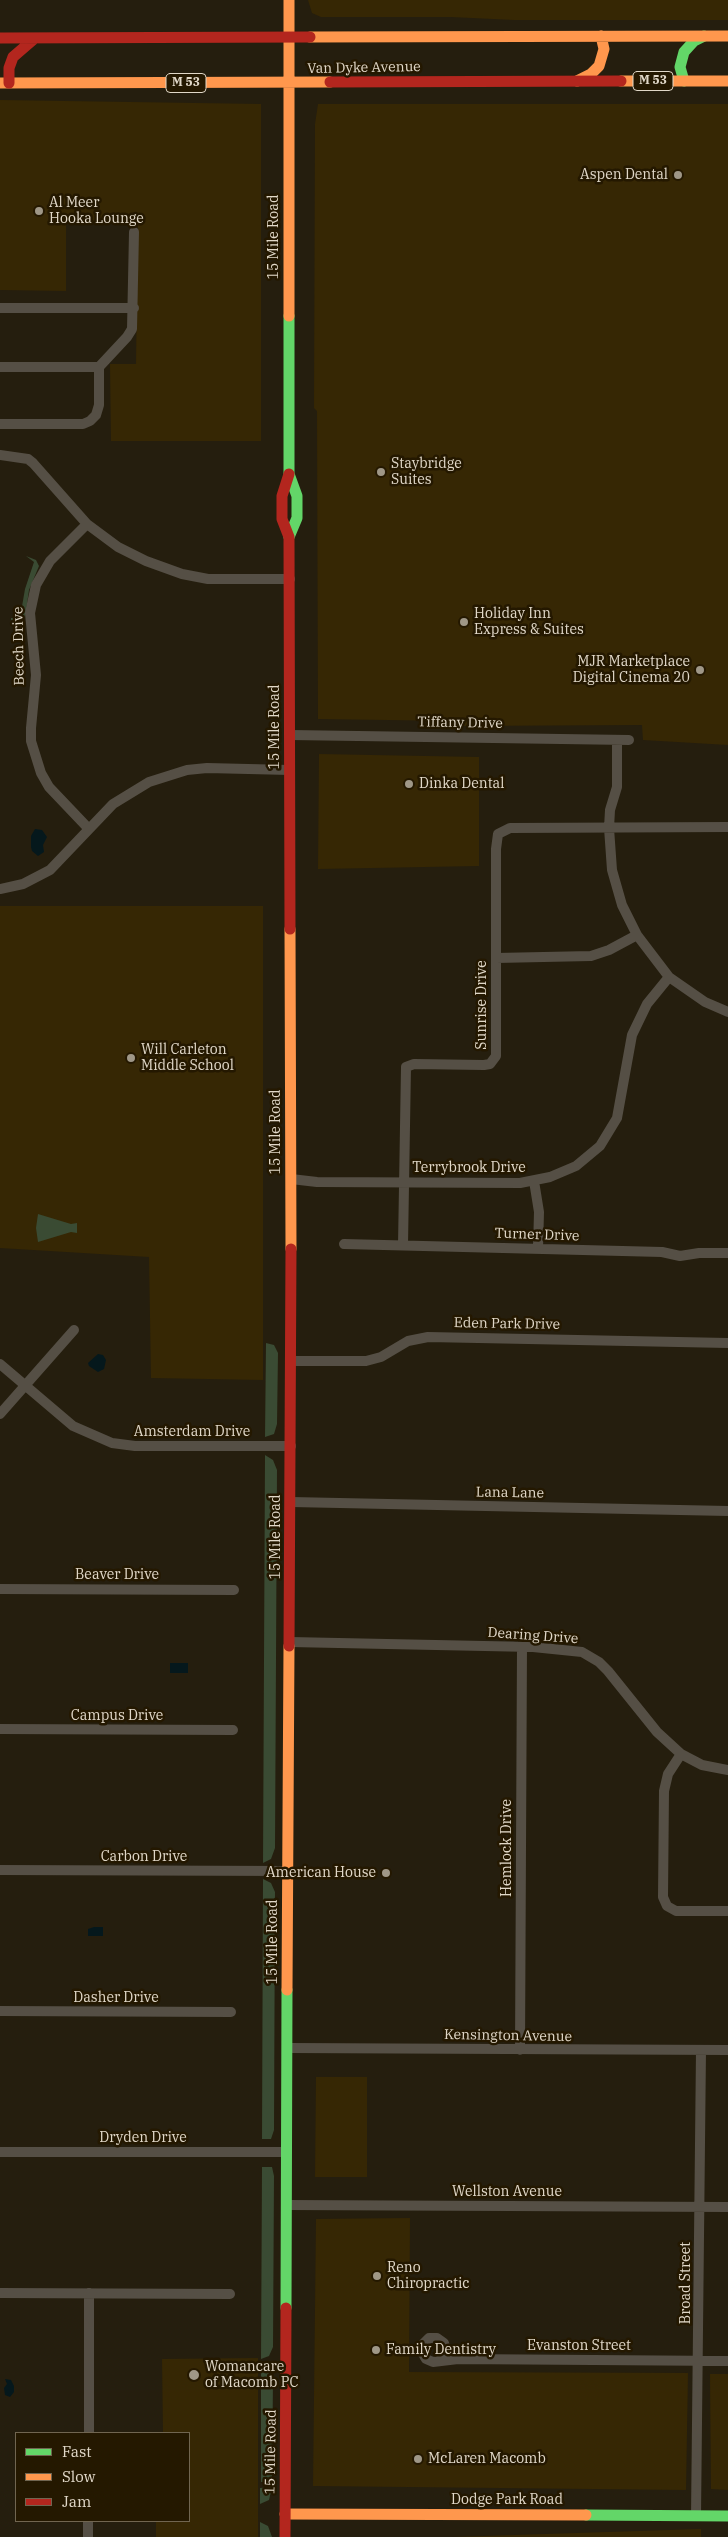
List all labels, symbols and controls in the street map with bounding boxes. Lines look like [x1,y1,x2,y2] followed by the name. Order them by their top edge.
[307,59,421,77] street label: Van Dyke Avenue
[633,72,673,90] road number: M 53
[166,74,206,92] road number: M 53
[580,167,668,183] place label: Aspen Dental
[672,169,684,181] marker: Aspen Dental
[266,194,282,280] street label: 15 Mile Road
[49,195,144,228] place label: Al Meer Hooka Lounge
[33,205,45,217] marker: Al Meer Hooka Lounge
[391,456,462,488] place label: Staybridge Suites
[375,466,387,478] marker: Staybridge Suites
[10,606,28,686] street label: Beech Drive
[474,606,584,638] place label: Holiday Inn Express & Suites
[458,616,470,628] marker: Holiday Inn Express & Suites
[573,654,690,686] place label: MJR Marketplace Digital Cinema 20
[694,664,706,676] marker: MJR Marketplace Digital Cinema 20
[267,684,283,770] street label: 15 Mile Road
[417,714,503,732] street label: Tiffany Drive
[419,776,504,792] place label: Dinka Dental
[403,778,415,790] marker: Dinka Dental
[474,960,490,1050] street label: Sunrise Drive
[141,1042,234,1074] place label: Will Carleton Middle School
[125,1052,137,1064] marker: Will Carleton Middle School
[268,1089,284,1175] street label: 15 Mile Road
[412,1160,526,1176] street label: Terrybrook Drive
[494,1225,580,1245] street label: Turner Drive
[454,1315,560,1333] street label: Eden Park Drive
[134,1424,250,1440] street label: Amsterdam Drive
[476,1484,544,1502] street label: Lana Lane
[268,1494,284,1580] street label: 15 Mile Road
[75,1567,159,1583] street label: Beaver Drive
[487,1624,579,1648] street label: Dearing Drive
[71,1708,163,1724] street label: Campus Drive
[499,1799,515,1897] street label: Hemlock Drive
[101,1849,187,1865] street label: Carbon Drive
[266,1865,376,1881] place label: American House
[380,1867,392,1879] marker: American House
[265,1899,281,1985] street label: 15 Mile Road
[73,1990,159,2006] street label: Dasher Drive
[444,2026,572,2046] street label: Kensington Avenue
[99,2130,187,2146] street label: Dryden Drive
[452,2184,562,2200] street label: Wellston Avenue
[678,2242,694,2324] street label: Broad Street
[387,2260,470,2292] place label: Reno Chiropractic
[371,2270,383,2282] marker: Reno Chiropractic
[527,2338,631,2354] street label: Evanston Street
[386,2342,496,2358] place label: Family Dentistry
[370,2344,382,2356] marker: Family Dentistry
[205,2359,298,2392] place label: Womancare of Macomb PC
[187,2368,201,2382] marker: Womancare of Macomb PC
[262,2409,280,2495] street label: 15 Mile Road
[15,2432,190,2522] legend
[62,2442,92,2461] text: Fast
[428,2451,546,2467] place label: McLaren Macomb
[412,2453,424,2465] marker: McLaren Macomb
[62,2467,95,2486] text: Slow
[62,2492,91,2511] text: Jam
[451,2492,563,2508] street label: Dodge Park Road

